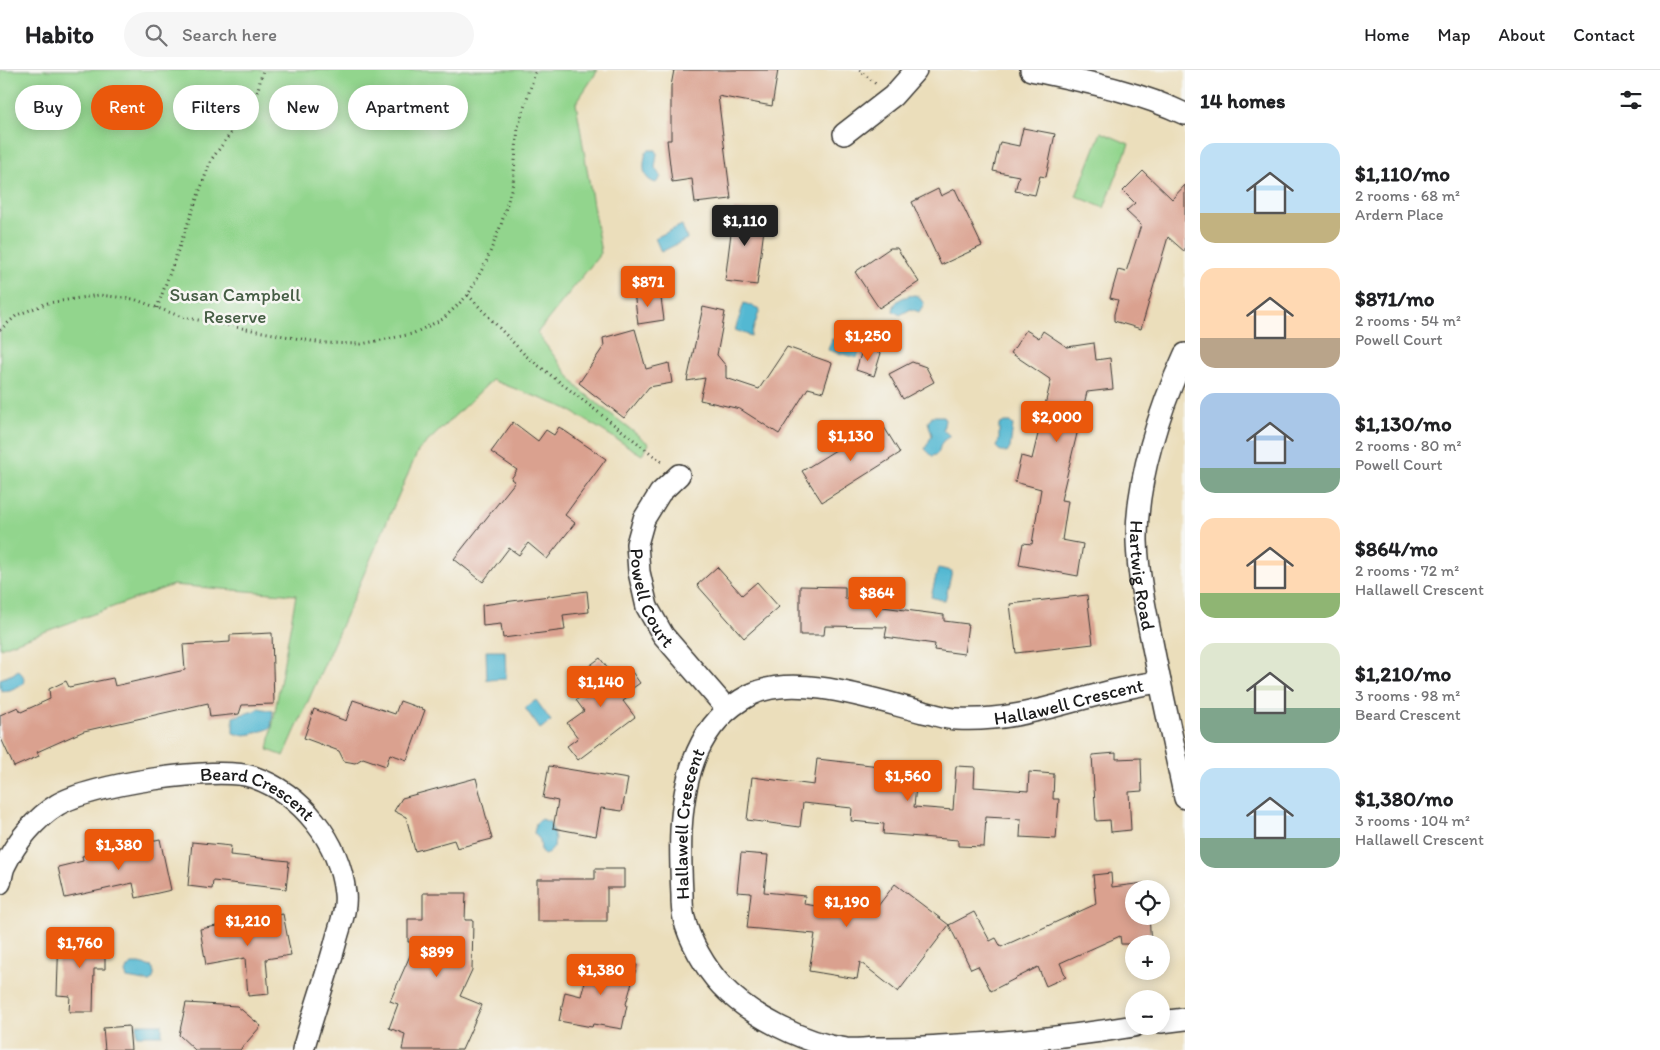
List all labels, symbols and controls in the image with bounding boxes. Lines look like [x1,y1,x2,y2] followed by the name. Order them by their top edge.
[124,12,474,57] search box
[25,20,94,49] text: Habito
[142,21,170,49] icon: search
[182,23,277,46] text: Search here
[1364,24,1410,46] text: Home
[1438,24,1471,46] text: Map
[1499,24,1545,46] text: About
[1573,24,1635,46] text: Contact
[15,85,81,130] chip: Buy
[91,85,163,130] chip: Rent
[173,85,259,130] chip: Filters
[269,85,338,130] chip: New
[348,85,468,130] chip: Apartment
[1617,86,1645,114] icon: filters
[1200,88,1285,113] text: 14 homes
[1355,161,1450,186] text: $1,110/mo
[1240,163,1300,223] icon: home
[1355,186,1460,205] text: 2 rooms · 68 m²
[704,204,786,247] pin: $1,110
[1355,205,1444,224] text: Ardern Place
[723,211,767,230] text: $1,110
[618,266,678,308] pin: $871
[632,272,664,291] text: $871
[169,283,301,328] park label: Susan Campbell Reserve
[1355,286,1434,311] text: $871/mo
[1240,288,1300,348] icon: home
[1355,311,1461,330] text: 2 rooms · 54 m²
[827,320,909,362] pin: $1,250
[845,326,891,345] text: $1,250
[1355,330,1443,349] text: Powell Court
[1016,400,1098,443] pin: $2,000
[1032,407,1082,426] text: $2,000
[1355,411,1452,436] text: $1,130/mo
[1240,413,1300,473] icon: home
[810,420,892,462] pin: $1,130
[828,426,874,445] text: $1,130
[1355,436,1461,455] text: 2 rooms · 80 m²
[1355,455,1443,474] text: Powell Court
[1125,520,1160,632] street label: Hartwig Road
[1355,536,1438,561] text: $864/mo
[1240,538,1300,598] icon: home
[625,547,679,652] street label: Powell Court
[1355,561,1459,580] text: 2 rooms · 72 m²
[847,576,907,619] pin: $864
[1355,580,1484,599] text: Hallawell Crescent
[860,583,894,602] text: $864
[1355,661,1451,686] text: $1,210/mo
[1240,663,1300,723] icon: home
[560,666,642,708] pin: $1,140
[578,672,624,691] text: $1,140
[993,674,1145,730] street label: Hallawell Crescent
[1355,686,1460,705] text: 3 rooms · 98 m²
[1355,705,1461,724] text: Beard Crescent
[670,745,710,900] street label: Hallawell Crescent
[867,760,949,802] pin: $1,560
[200,762,320,826] street label: Beard Crescent
[885,766,931,785] text: $1,560
[1355,786,1453,811] text: $1,380/mo
[1240,788,1300,848] icon: home
[1355,811,1470,830] text: 3 rooms · 104 m²
[78,828,160,871] pin: $1,380
[1355,830,1484,849] text: Hallawell Crescent
[96,835,142,854] text: $1,380
[1125,880,1170,1035] map controls
[1125,880,1170,925] button: locate
[806,886,888,928] pin: $1,190
[825,892,869,911] text: $1,190
[207,904,289,947] pin: $1,210
[225,911,271,930] text: $1,210
[39,926,121,969] pin: $1,760
[57,933,103,952] text: $1,760
[1125,935,1170,980] button: +
[407,936,467,978] pin: $899
[420,942,454,961] text: $899
[560,954,642,996] pin: $1,380
[578,960,624,979] text: $1,380
[1125,990,1170,1035] button: −

